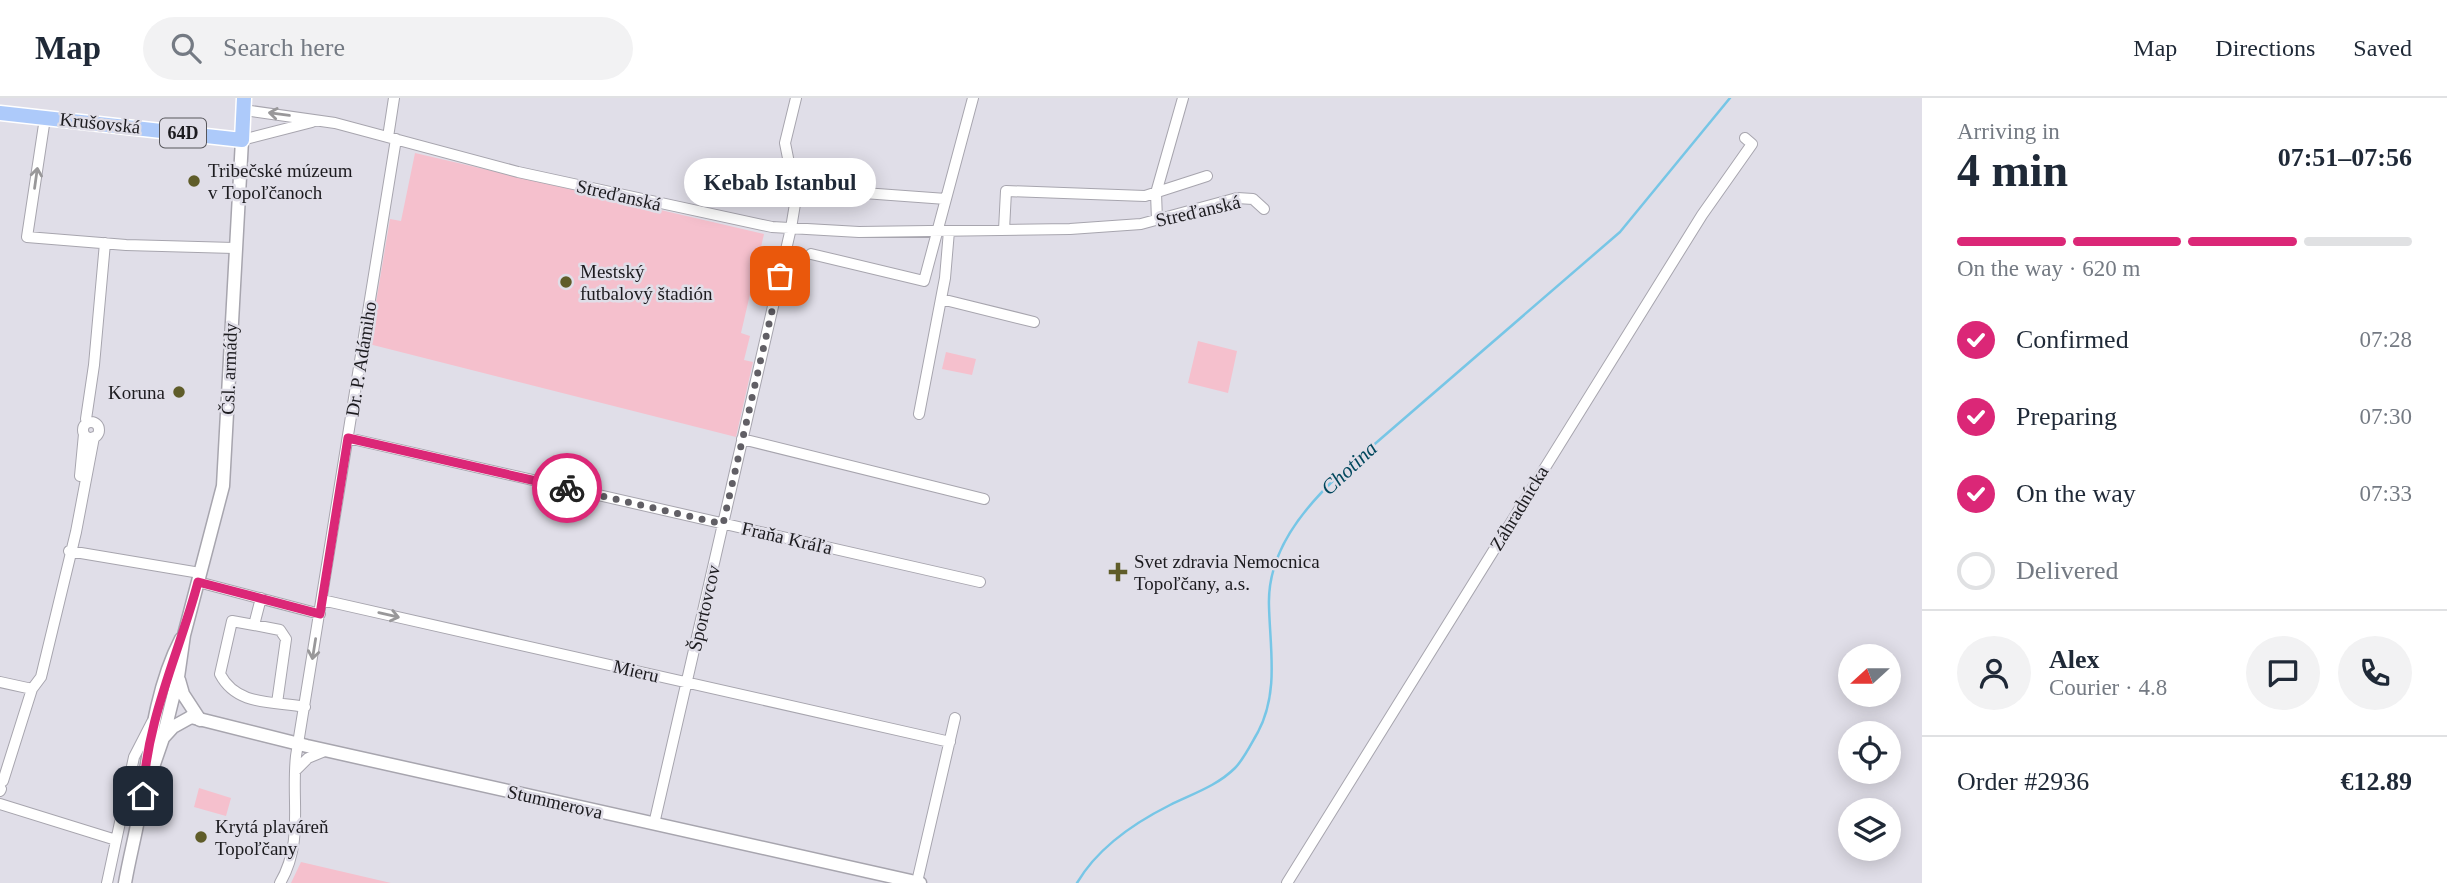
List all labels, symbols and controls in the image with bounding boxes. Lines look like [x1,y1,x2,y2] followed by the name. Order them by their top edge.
[143,17,633,80] search box
[167,29,205,67] icon: search
[35,30,101,66] text: Map
[223,33,345,62] text: Search here
[2133,35,2177,61] text: Map
[2215,35,2315,61] text: Directions
[2353,35,2412,61] text: Saved
[58,108,142,138] street label: Krušovská
[268,108,291,121] one-way arrow
[160,118,206,148] road number: 64D
[1957,119,2060,144] text: Arriving in
[2278,143,2412,172] text: 07:51–07:56
[1957,145,2068,196] text: 4 min
[684,157,876,206] callout: Kebab Istanbul
[208,160,353,203] place label: Tribečské múzeum v Topoľčanoch
[30,167,43,189] one-way arrow
[704,170,856,195] text: Kebab Istanbul
[186,173,202,189] marker: Tribečské múzeum v Topoľčanoch
[575,175,664,215] street label: Streďanská
[1154,191,1243,231] street label: Streďanská
[750,246,810,306] pin
[1957,256,2140,281] text: On the way · 620 m
[761,257,799,295] icon: bag
[580,261,713,304] place label: Mestský futbalový štadión
[558,274,574,290] marker: Mestský futbalový štadión
[342,300,380,418] street label: Dr. P. Adámiho
[1957,321,1995,359] icon: check
[217,322,241,415] street label: Čsl. armády
[2016,325,2129,354] text: Confirmed
[2360,327,2412,352] text: 07:28
[108,382,166,403] place label: Koruna
[171,384,187,400] marker: Koruna
[1957,398,1995,436] icon: check
[2016,402,2117,431] text: Preparing
[2360,404,2412,429] text: 07:30
[1316,436,1382,500] water label: Chotina
[532,453,602,523] courier
[1486,461,1553,554] street label: Záhradnícka
[548,469,586,507] icon: bike
[1957,475,1995,513] icon: check
[2016,479,2136,508] text: On the way
[2360,481,2412,506] text: 07:33
[739,517,835,559] street label: Fraňa Kráľa
[1134,551,1320,594] place label: Svet zdravia Nemocnica Topoľčany, a.s.
[2016,556,2119,585] text: Delivered
[684,562,724,653] street label: Športovcov
[1108,562,1128,582] marker: Svet zdravia Nemocnica Topoľčany, a.s.
[377,609,400,622] one-way arrow
[1957,636,2031,710] button: person
[2246,636,2320,710] button: chat
[2338,636,2412,710] button: phone
[307,637,320,659] one-way arrow
[1838,644,1900,707] north arrow
[1838,644,1901,861] map controls
[2049,645,2100,674] text: Alex
[611,656,661,687] street label: Mieru
[2049,675,2167,700] text: Courier · 4.8
[1838,721,1901,784] button: locate
[113,766,173,826] pin
[1957,767,2089,796] text: Order #2936
[2341,767,2412,796] text: €12.89
[124,777,162,815] icon: home
[505,781,605,823] street label: Stummerova
[1838,798,1901,861] button: layers
[215,816,329,859] place label: Krytá plaváreň Topoľčany
[193,829,209,845] marker: Krytá plaváreň Topoľčany

